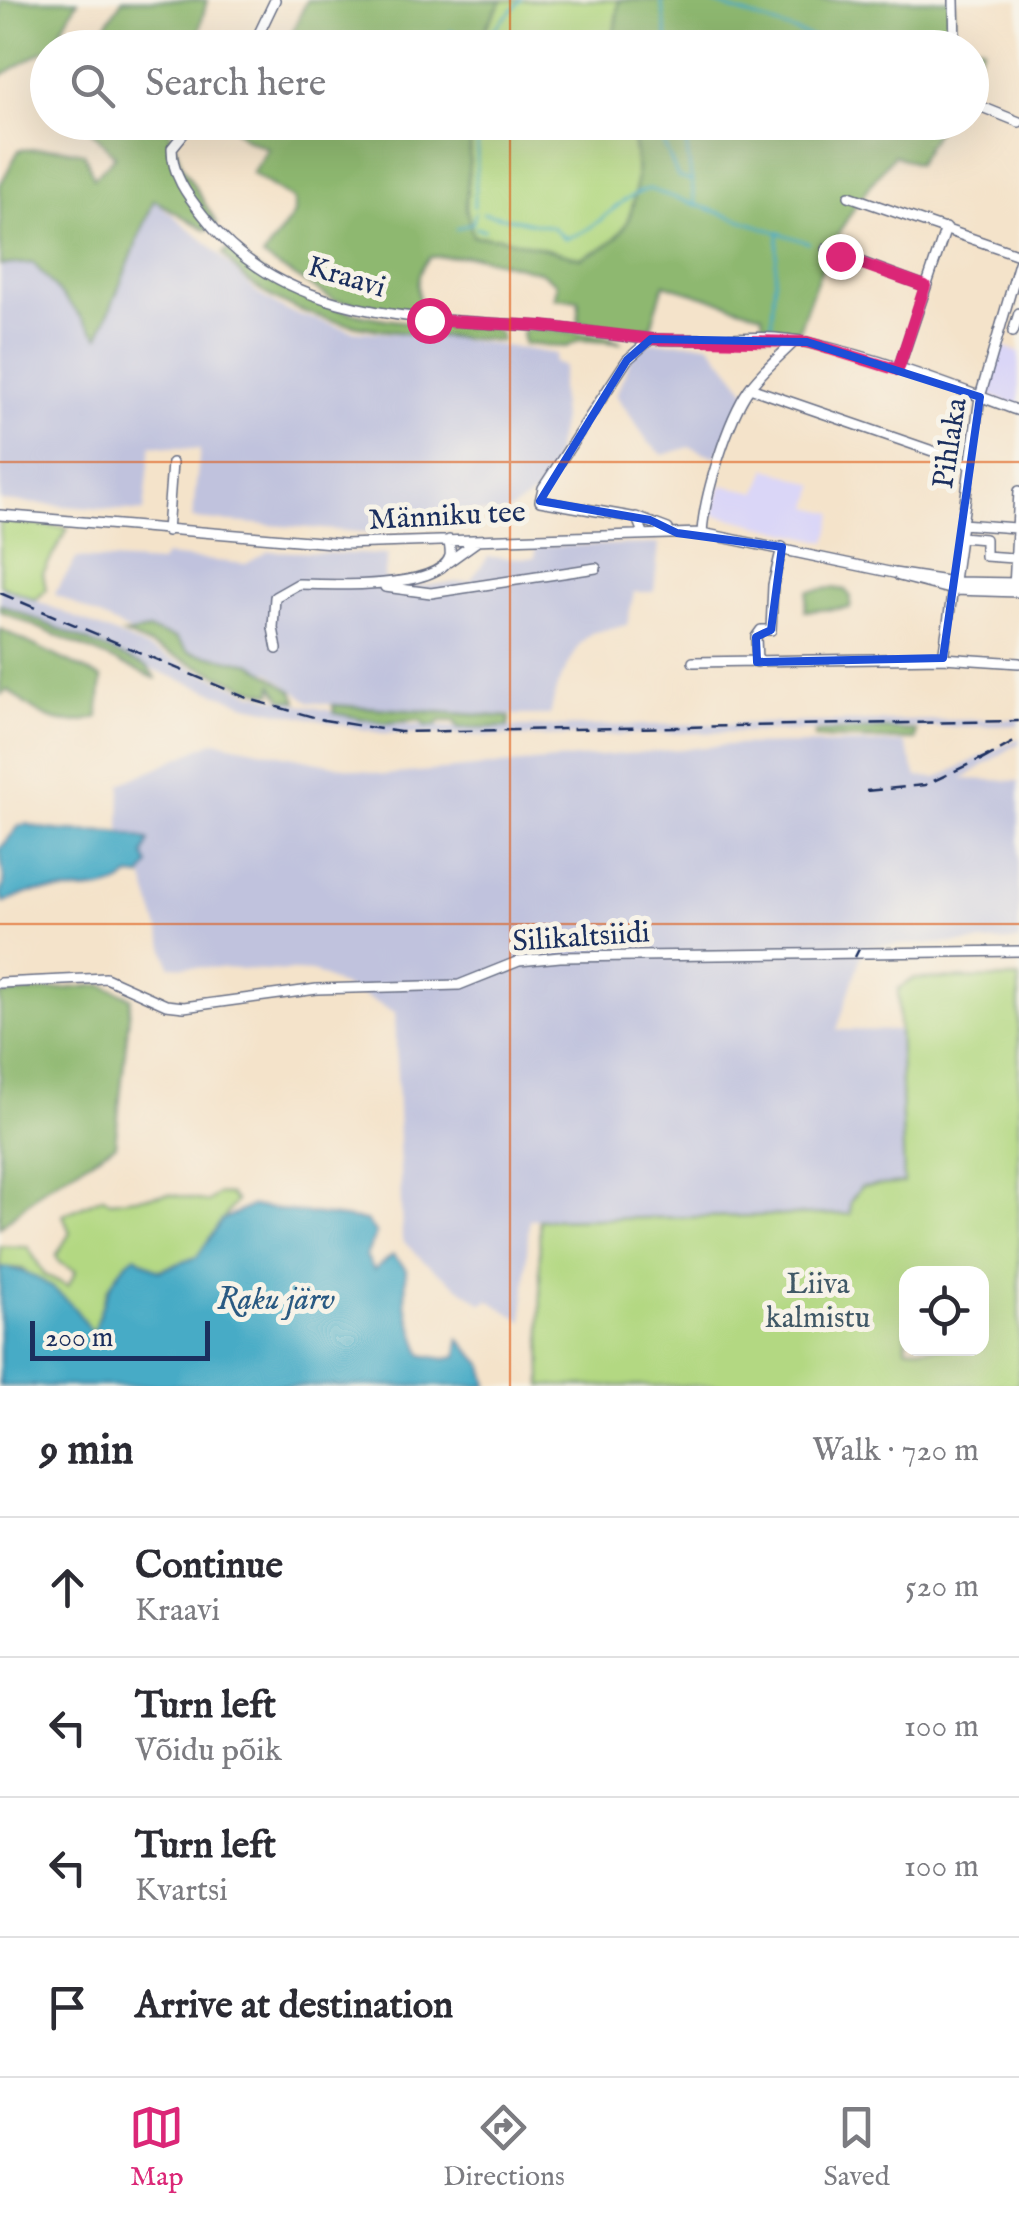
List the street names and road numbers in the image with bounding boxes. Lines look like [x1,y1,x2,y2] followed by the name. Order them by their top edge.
[303,248,390,308] street label: Kraavi
[925,395,977,491] street label: Pihlaka
[368,494,527,540] street label: Männiku tee
[511,914,651,962] street label: Silikaltsiidi

